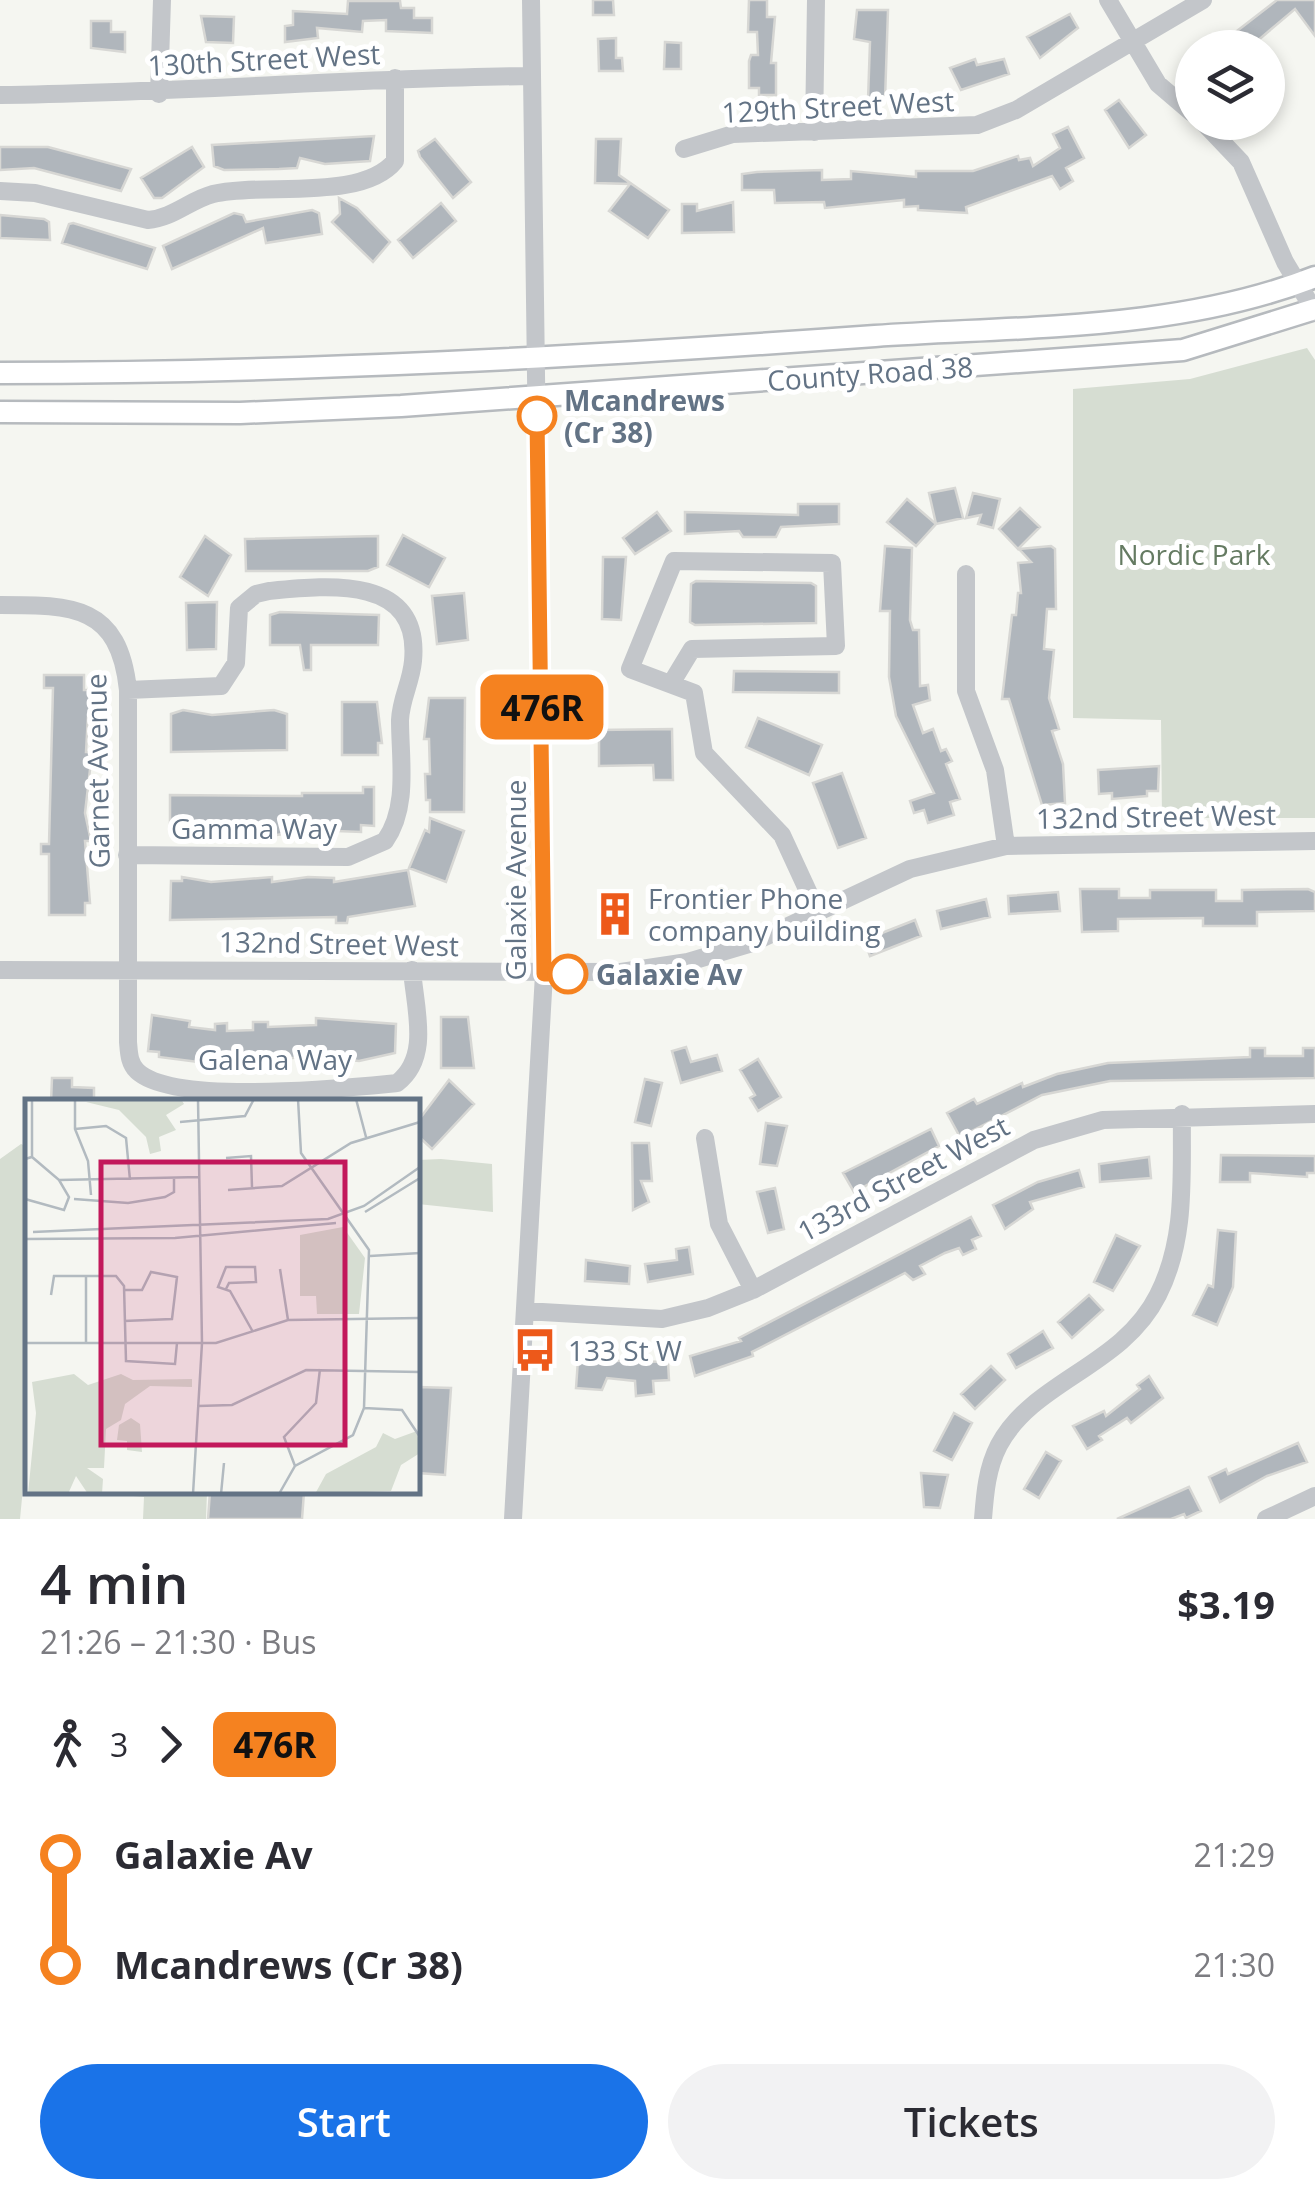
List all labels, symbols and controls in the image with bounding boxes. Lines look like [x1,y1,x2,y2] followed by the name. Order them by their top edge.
[1175,30,1285,140] map controls
[1175,30,1285,140] button: layers
[147,34,381,84] street label: 130th Street West
[721,81,955,131] street label: 129th Street West
[766,347,974,399] street label: County Road 38
[564,381,725,451] place label: Mcandrews (Cr 38)
[518,397,556,435] marker: Mcandrews (Cr 38)
[1118,535,1271,573] park label: Nordic Park
[76,673,118,869] street label: Garnet Avenue
[472,674,612,740] line badge: 476R
[500,684,584,731] text: 476R
[496,780,534,980] street label: Galaxie Avenue
[1036,795,1276,837] street label: 132nd Street West
[171,809,338,847] street label: Gamma Way
[648,879,880,949] place label: Frontier Phone company building
[591,890,639,938] building icon: Frontier Phone company building
[219,922,459,964] street label: 132nd Street West
[549,955,587,993] marker: Galaxie Av
[596,955,743,993] place label: Galaxie Av
[198,1040,353,1078] street label: Galena Way
[25,1099,420,1494] inset map
[791,1106,1015,1250] street label: 133rd Street West
[511,1326,559,1374] bus stop icon: 133 St W
[568,1331,682,1369] place label: 133 St W
[40,1545,188,1620] text: 4 min
[1177,1578,1275,1630] text: $3.19
[40,1620,316,1663] text: 21:26 – 21:30 · Bus
[40,1717,95,1772] icon: walk
[143,1717,198,1772] icon: forward
[233,1721,316,1768] text: 476R
[110,1723,128,1766] text: 3
[114,1828,313,1880] text: Galaxie Av
[1193,1833,1275,1876] text: 21:29
[114,1938,463,1990] text: Mcandrews (Cr 38)
[1193,1943,1275,1986] text: 21:30
[40,2064,648,2179] button: Start
[668,2064,1275,2179] button: Tickets

